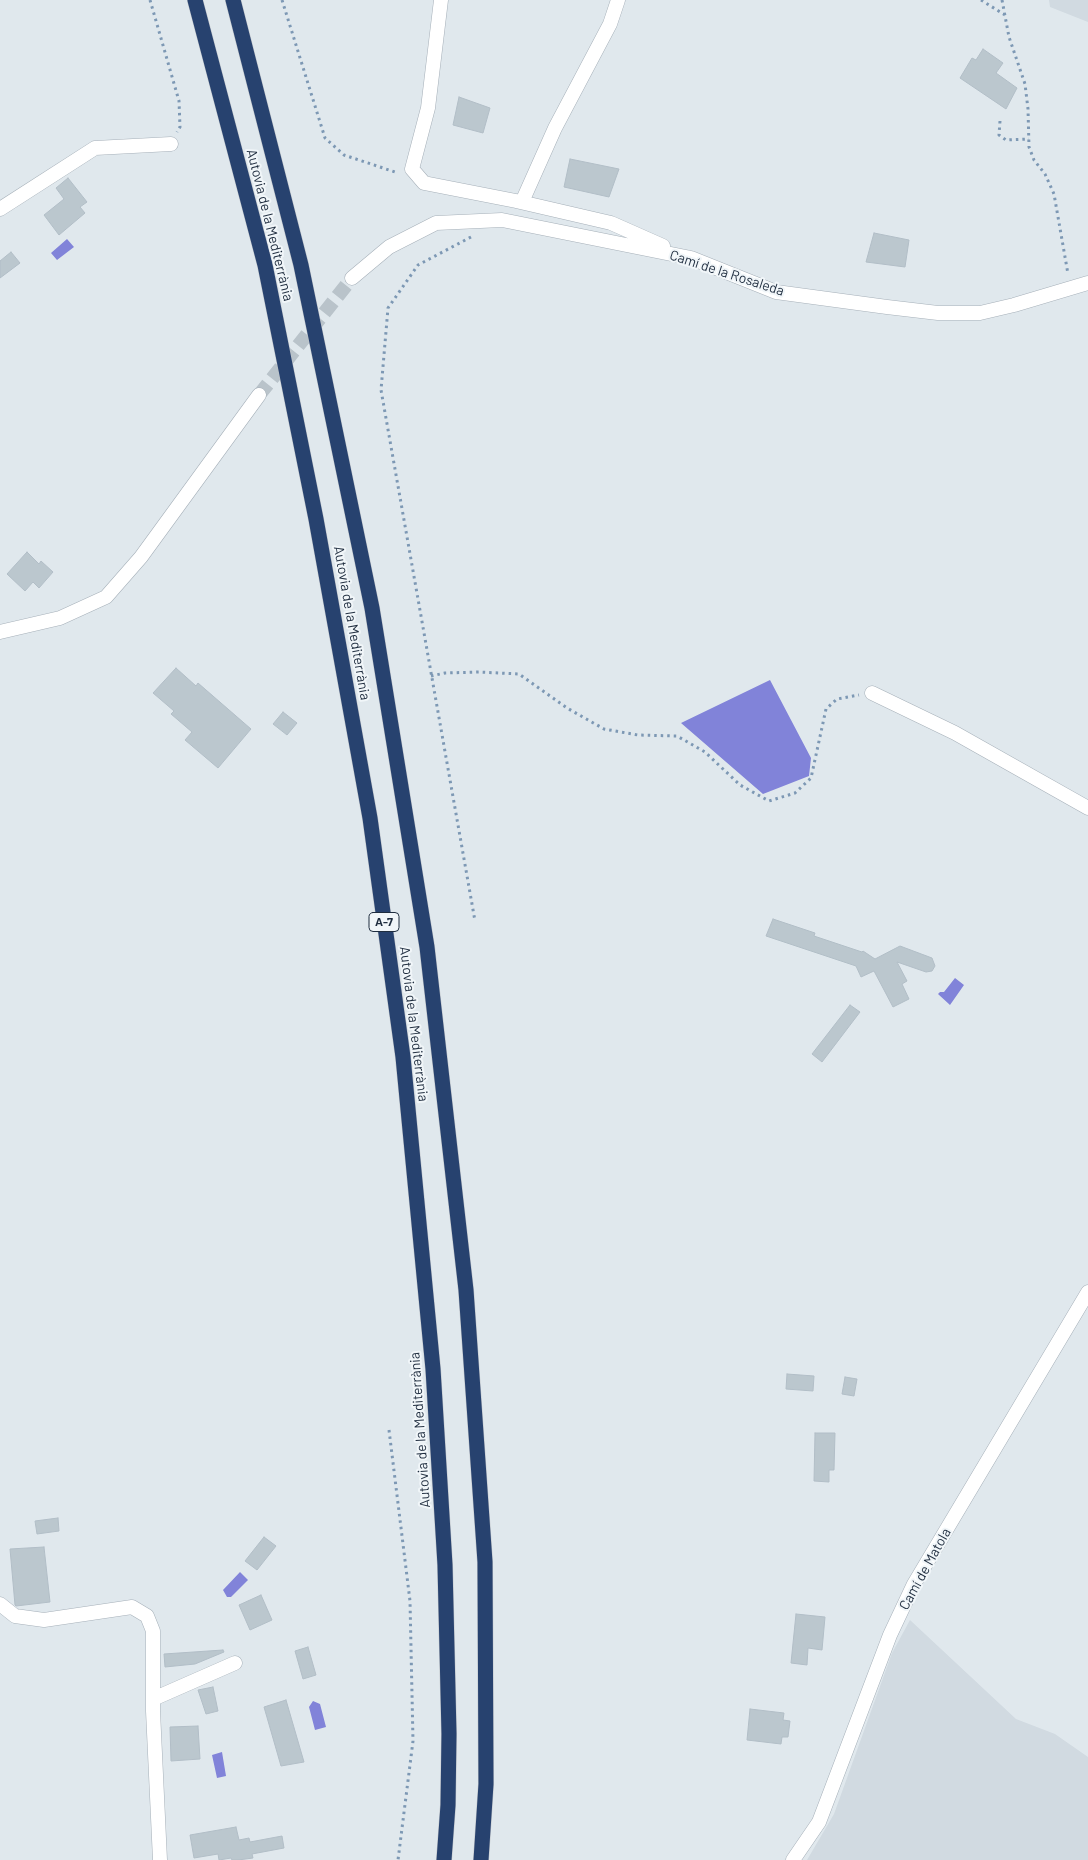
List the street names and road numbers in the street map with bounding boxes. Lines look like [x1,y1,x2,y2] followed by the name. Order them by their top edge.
[243,147,297,303] street label: Autovia de la Mediterrània
[668,247,786,299] street label: Camí de la Rosaleda
[330,545,374,701] street label: Autovia de la Mediterrània
[369,912,399,932] road number: A-7
[396,946,432,1102] street label: Autovia de la Mediterrània
[406,1352,434,1508] street label: Autovia de la Mediterrània
[896,1525,954,1613] street label: Camí de Matola

